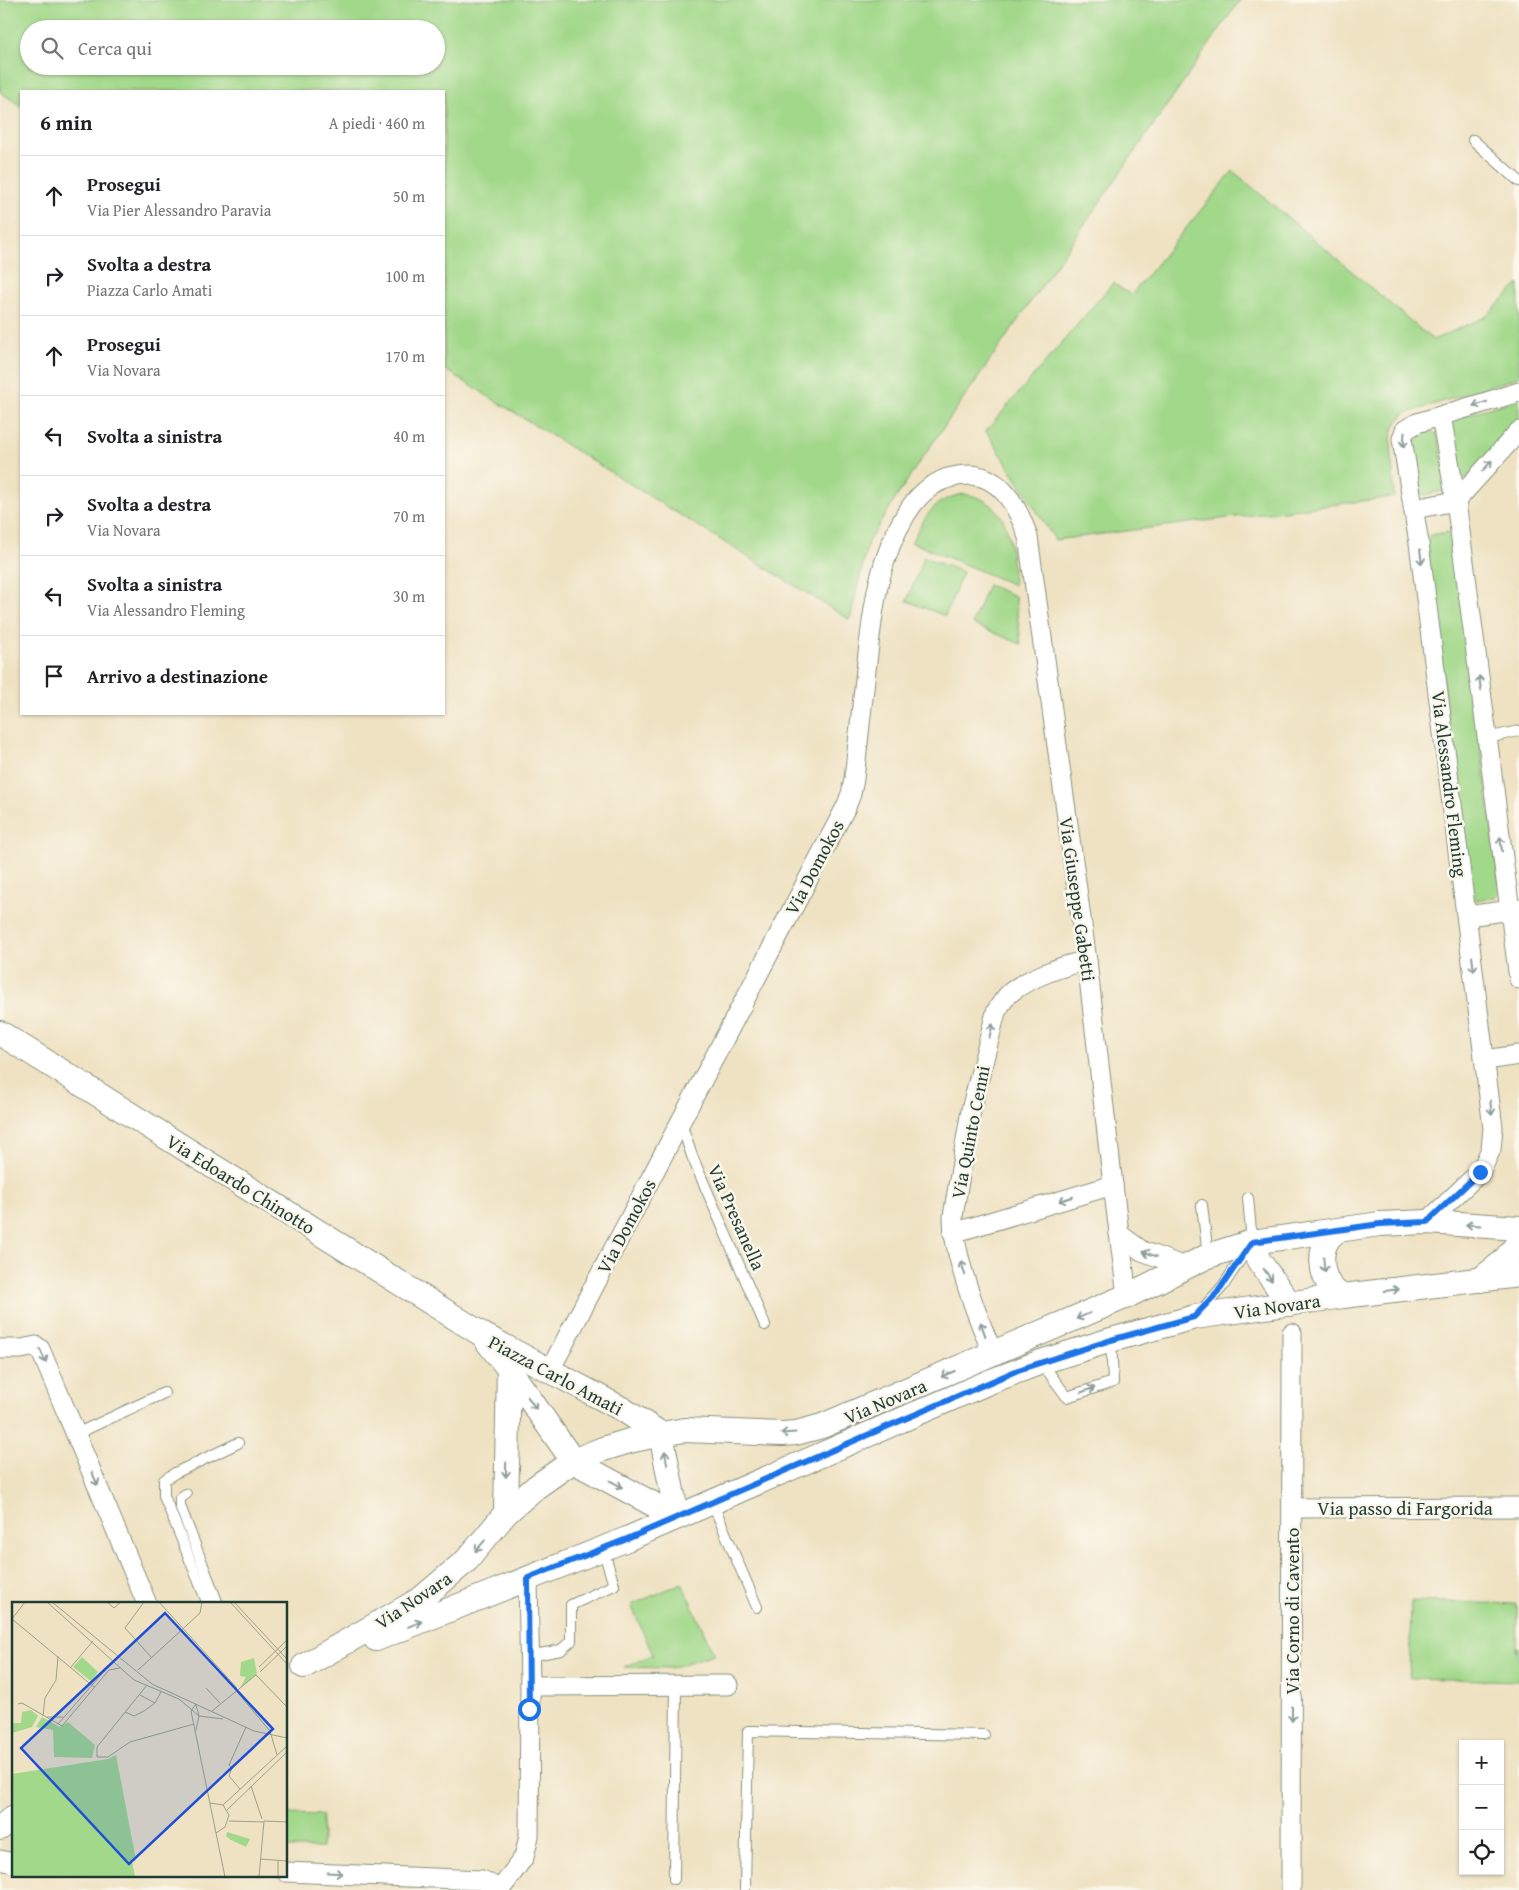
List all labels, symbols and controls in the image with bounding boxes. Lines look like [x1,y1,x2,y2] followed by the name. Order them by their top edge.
[20,20,445,75] search box
[38,34,66,62] icon: search
[78,34,152,62] text: Cerca qui
[40,107,92,138] text: 6 min
[329,111,425,135] text: A piedi · 460 m
[87,170,161,198] text: Prosegui
[40,182,68,210] icon: ahead
[393,184,425,208] text: 50 m
[87,198,271,222] text: Via Pier Alessandro Paravia
[87,250,211,278] text: Svolta a destra
[40,262,68,290] icon: right
[385,264,425,288] text: 100 m
[87,278,212,302] text: Piazza Carlo Amati
[87,330,161,358] text: Prosegui
[40,342,68,370] icon: ahead
[385,344,425,368] text: 170 m
[87,358,161,382] text: Via Novara
[1472,399,1488,409] one-way arrow
[40,422,68,450] icon: left
[87,422,222,450] text: Svolta a sinistra
[393,424,425,448] text: 40 m
[1400,431,1409,447] one-way arrow
[1481,460,1493,473] one-way arrow
[87,490,211,518] text: Svolta a destra
[40,502,68,530] icon: right
[393,504,425,528] text: 70 m
[87,518,161,542] text: Via Novara
[1416,548,1426,564] one-way arrow
[87,570,222,598] text: Svolta a sinistra
[40,582,68,610] icon: left
[393,584,425,608] text: 30 m
[87,598,245,622] text: Via Alessandro Fleming
[40,662,68,690] icon: arrive
[87,662,268,690] text: Arrivo a destinazione
[1475,675,1485,691] one-way arrow
[1425,689,1475,879] street label: Via Alessandro Fleming
[777,815,851,919] street label: Via Domokos
[1053,815,1103,983] street label: Via Giuseppe Gabetti
[1496,836,1506,852] one-way arrow
[1468,956,1478,972] one-way arrow
[987,1023,996,1039] one-way arrow
[943,1063,997,1201] street label: Via Quinto Cenni
[1486,1100,1496,1116] one-way arrow
[161,1127,321,1241] street label: Via Edoardo Chinotto
[701,1160,773,1274] street label: Via Presanella
[1469,1161,1492,1184] route end
[589,1174,663,1278] street label: Via Domokos
[1058,1195,1074,1204] one-way arrow
[1465,1220,1481,1229] one-way arrow
[1143,1249,1158,1258] one-way arrow
[1319,1257,1329,1273] one-way arrow
[957,1261,967,1277] one-way arrow
[1263,1267,1273,1281] one-way arrow
[1383,1285,1399,1295] one-way arrow
[1232,1286,1322,1326] street label: Via Novara
[1076,1311,1091,1321] one-way arrow
[978,1322,987,1337] one-way arrow
[484,1328,628,1422] street label: Piazza Carlo Amati
[38,1348,48,1363] one-way arrow
[941,1369,956,1379] one-way arrow
[839,1371,931,1431] street label: Via Novara
[1080,1385,1096,1394] one-way arrow
[527,1395,537,1409] one-way arrow
[780,1429,796,1438] one-way arrow
[661,1450,670,1466] one-way arrow
[502,1462,511,1478] one-way arrow
[90,1471,100,1486] one-way arrow
[608,1479,623,1489] one-way arrow
[1317,1494,1493,1522] street label: Via passo di Fargorida
[1278,1527,1306,1695] street label: Via Corno di Cavento
[474,1539,485,1552] one-way arrow
[369,1564,457,1636] street label: Via Novara
[12,1602,288,1878] inset map
[407,1619,422,1629] one-way arrow
[518,1698,541,1721] route start
[1287,1706,1297,1722] one-way arrow
[1459,1740,1504,1875] map controls
[1459,1740,1504,1785] button: +
[1459,1785,1504,1830] button: −
[1459,1830,1504,1875] button: locate
[327,1869,343,1878] one-way arrow

